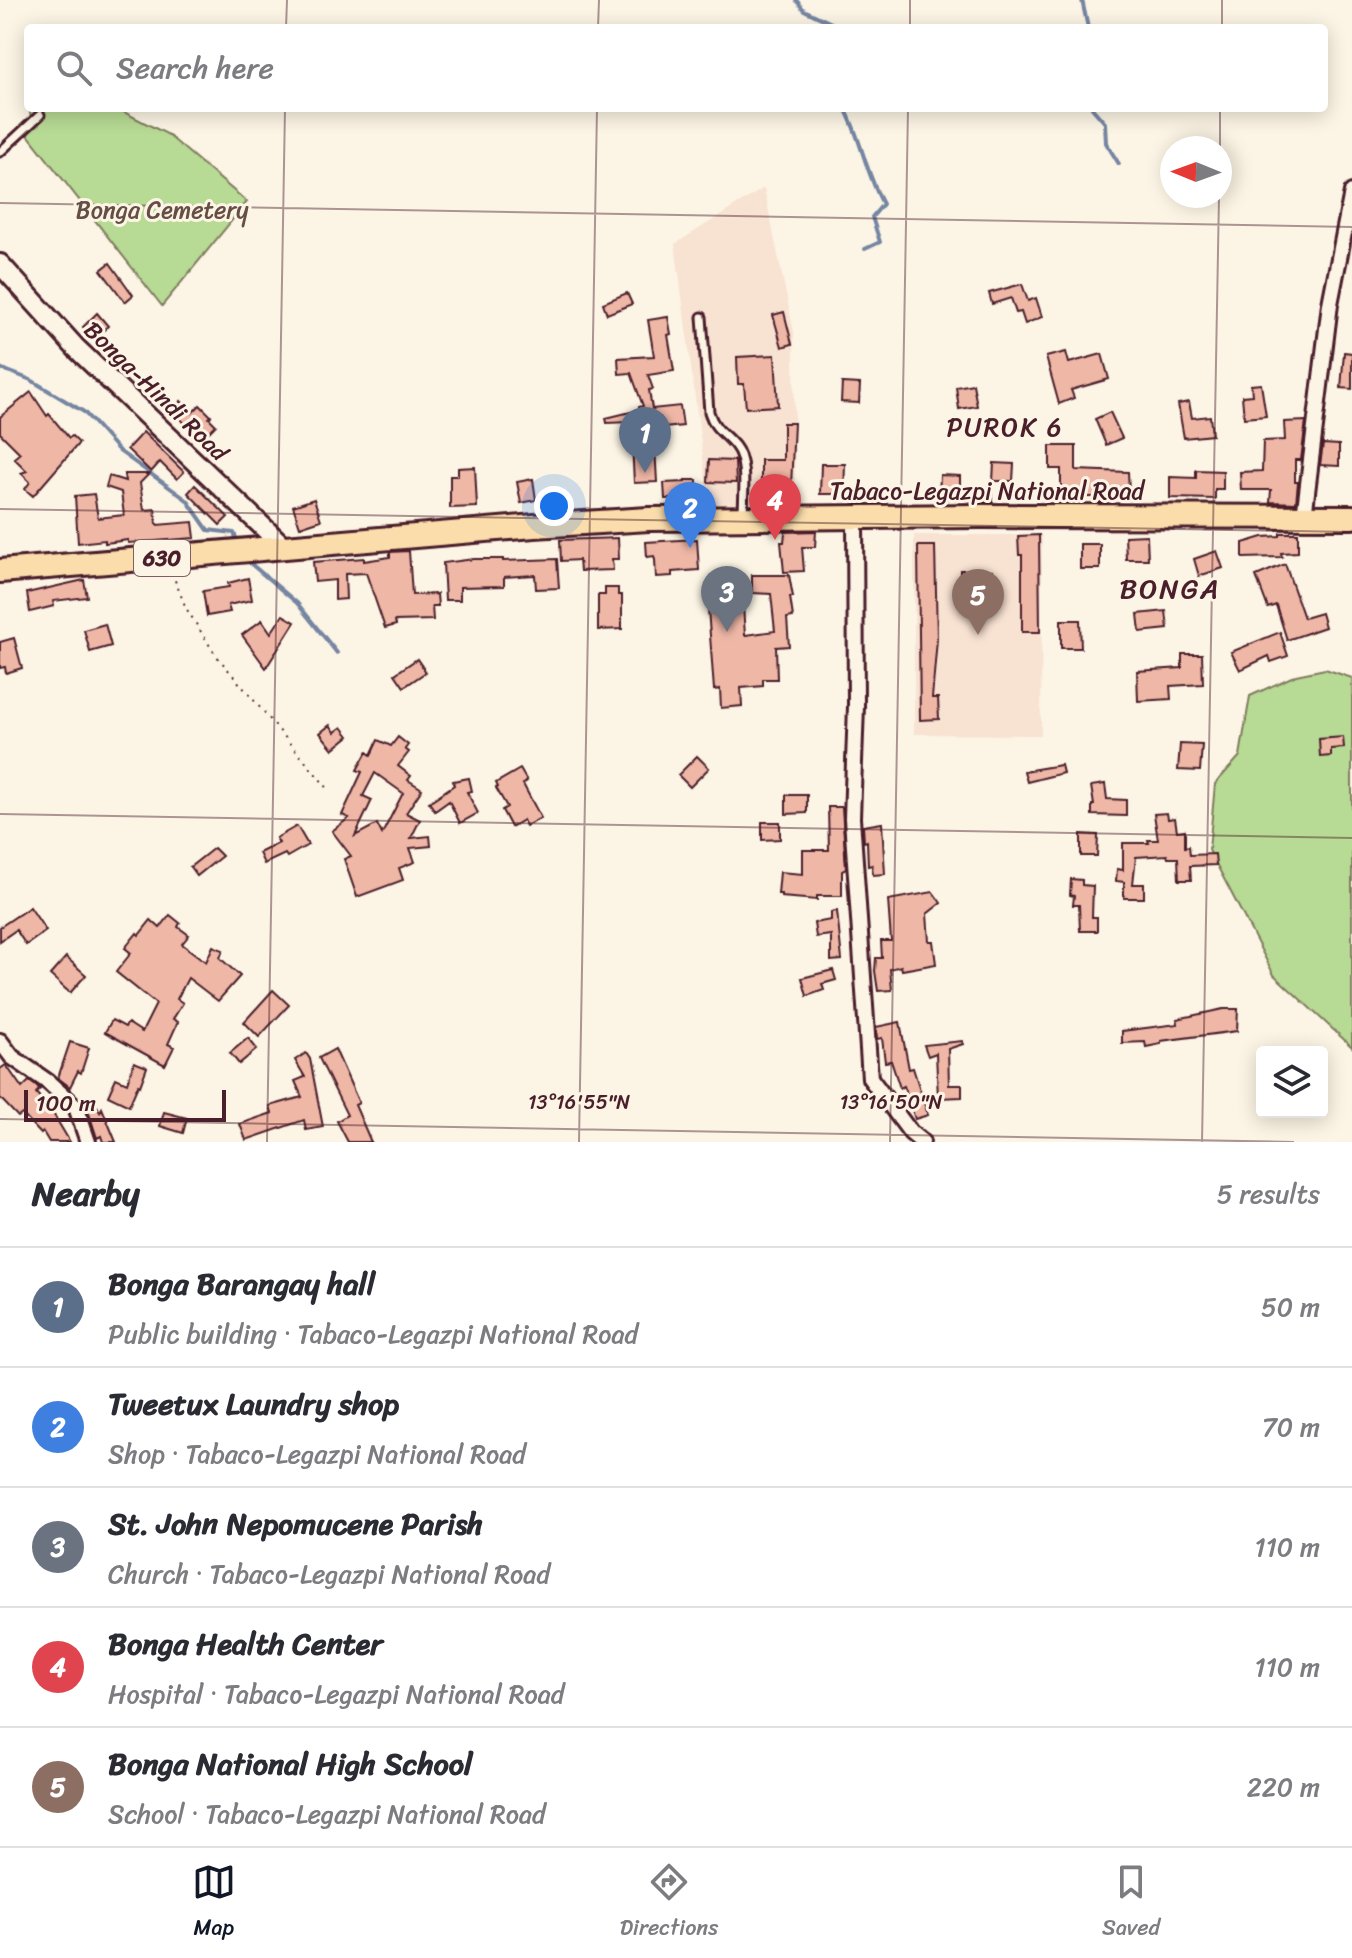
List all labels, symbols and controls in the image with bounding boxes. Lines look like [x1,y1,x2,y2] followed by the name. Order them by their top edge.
[24,24,1328,112] search box
[116,41,274,95] text: Search here
[52,46,96,90] icon: search
[1160,136,1232,208] north arrow
[76,189,249,231] park label: Bonga Cemetery
[73,310,240,473] street label: Bonga-Hindi Road
[947,404,1063,450] district label: PUROK 6
[619,407,671,473] pin: 1
[830,470,1146,512] street label: Tabaco-Legazpi National Road
[749,474,801,540] pin: 4
[664,482,716,548] pin: 2
[534,486,574,526] your location
[134,540,190,576] road number: 630
[1119,564,1221,613] district label: BONGA
[701,566,753,632] pin: 3
[952,569,1004,635] pin: 5
[1256,1046,1328,1118] map controls
[1256,1046,1328,1118] button: layers
[36,1084,96,1123] text: 100 m
[528,1085,630,1120] text: 13°16'55"N
[840,1085,942,1120] text: 13°16'50"N
[24,1086,226,1122] scale bar
[32,1164,140,1224] text: Nearby
[1217,1171,1320,1217] text: 5 results
[108,1257,375,1311] text: Bonga Barangay hall
[52,1284,64,1330] text: 1
[1261,1284,1320,1330] text: 50 m
[108,1311,638,1357] text: Public building · Tabaco-Legazpi National Road
[108,1377,399,1431] text: Tweetux Laundry shop
[50,1404,66,1450] text: 2
[1262,1404,1320,1450] text: 70 m
[108,1431,526,1477] text: Shop · Tabaco-Legazpi National Road
[108,1497,483,1551] text: St. John Nepomucene Parish
[51,1524,65,1570] text: 3
[1255,1524,1320,1570] text: 110 m
[108,1551,550,1597] text: Church · Tabaco-Legazpi National Road
[108,1617,383,1671] text: Bonga Health Center
[50,1644,66,1690] text: 4
[1255,1644,1320,1690] text: 110 m
[108,1671,564,1717] text: Hospital · Tabaco-Legazpi National Road
[108,1737,472,1791] text: Bonga National High School
[50,1764,66,1810] text: 5
[1247,1764,1320,1810] text: 220 m
[108,1791,546,1837] text: School · Tabaco-Legazpi National Road
[192,1860,236,1947] tab: Map
[620,1860,718,1947] tab: Directions
[1102,1860,1160,1947] tab: Saved

